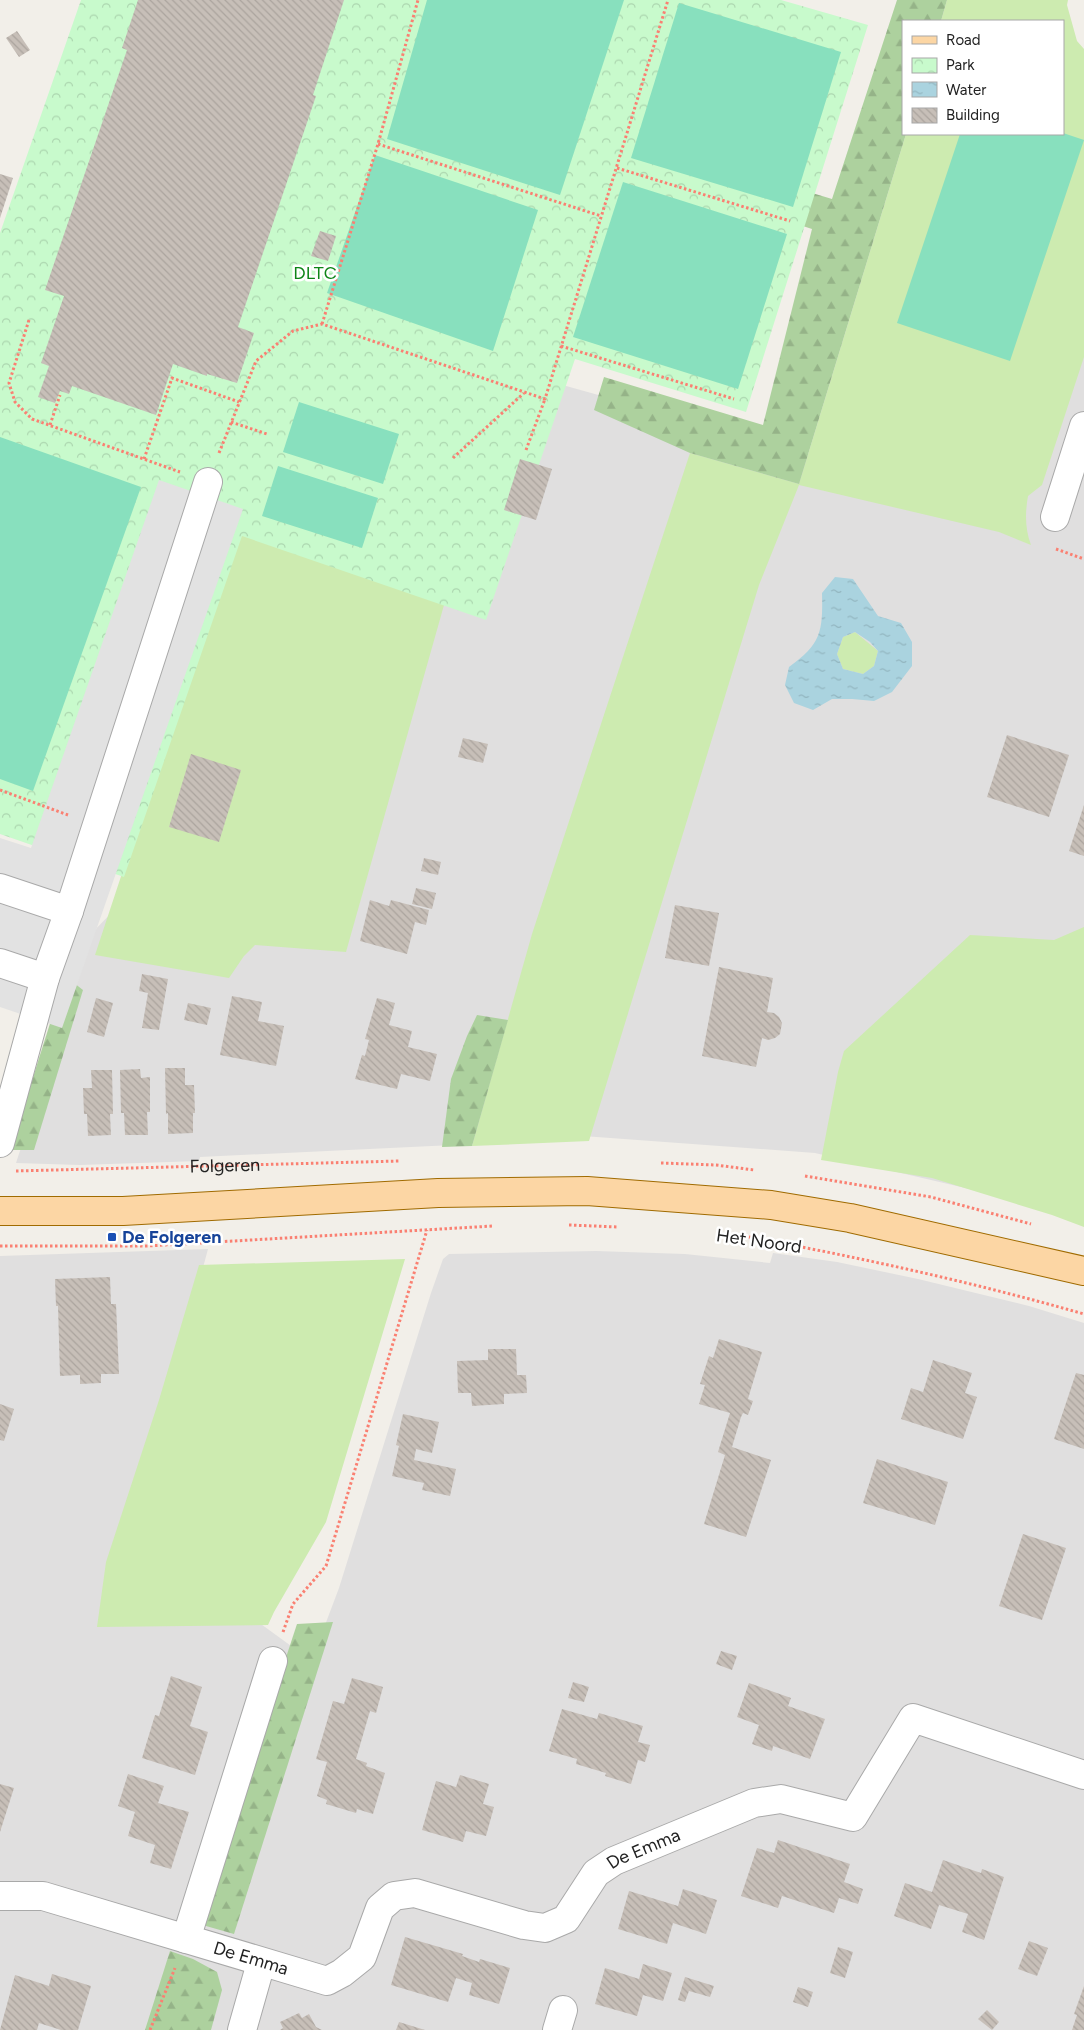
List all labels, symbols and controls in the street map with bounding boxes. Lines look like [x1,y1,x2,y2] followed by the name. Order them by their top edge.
[902,20,1064,135] legend
[946,31,981,49] text: Road
[946,56,975,74] text: Park
[946,81,986,99] text: Water
[946,106,1000,124] text: Building
[293,262,337,284] park label: DLTC
[189,1154,260,1177] street label: Folgeren
[715,1224,803,1258] street label: Het Noord
[122,1226,221,1248] place label: De Folgeren
[106,1231,118,1243] marker: De Folgeren
[602,1824,683,1874] street label: De Emma
[211,1937,291,1980] street label: De Emma

